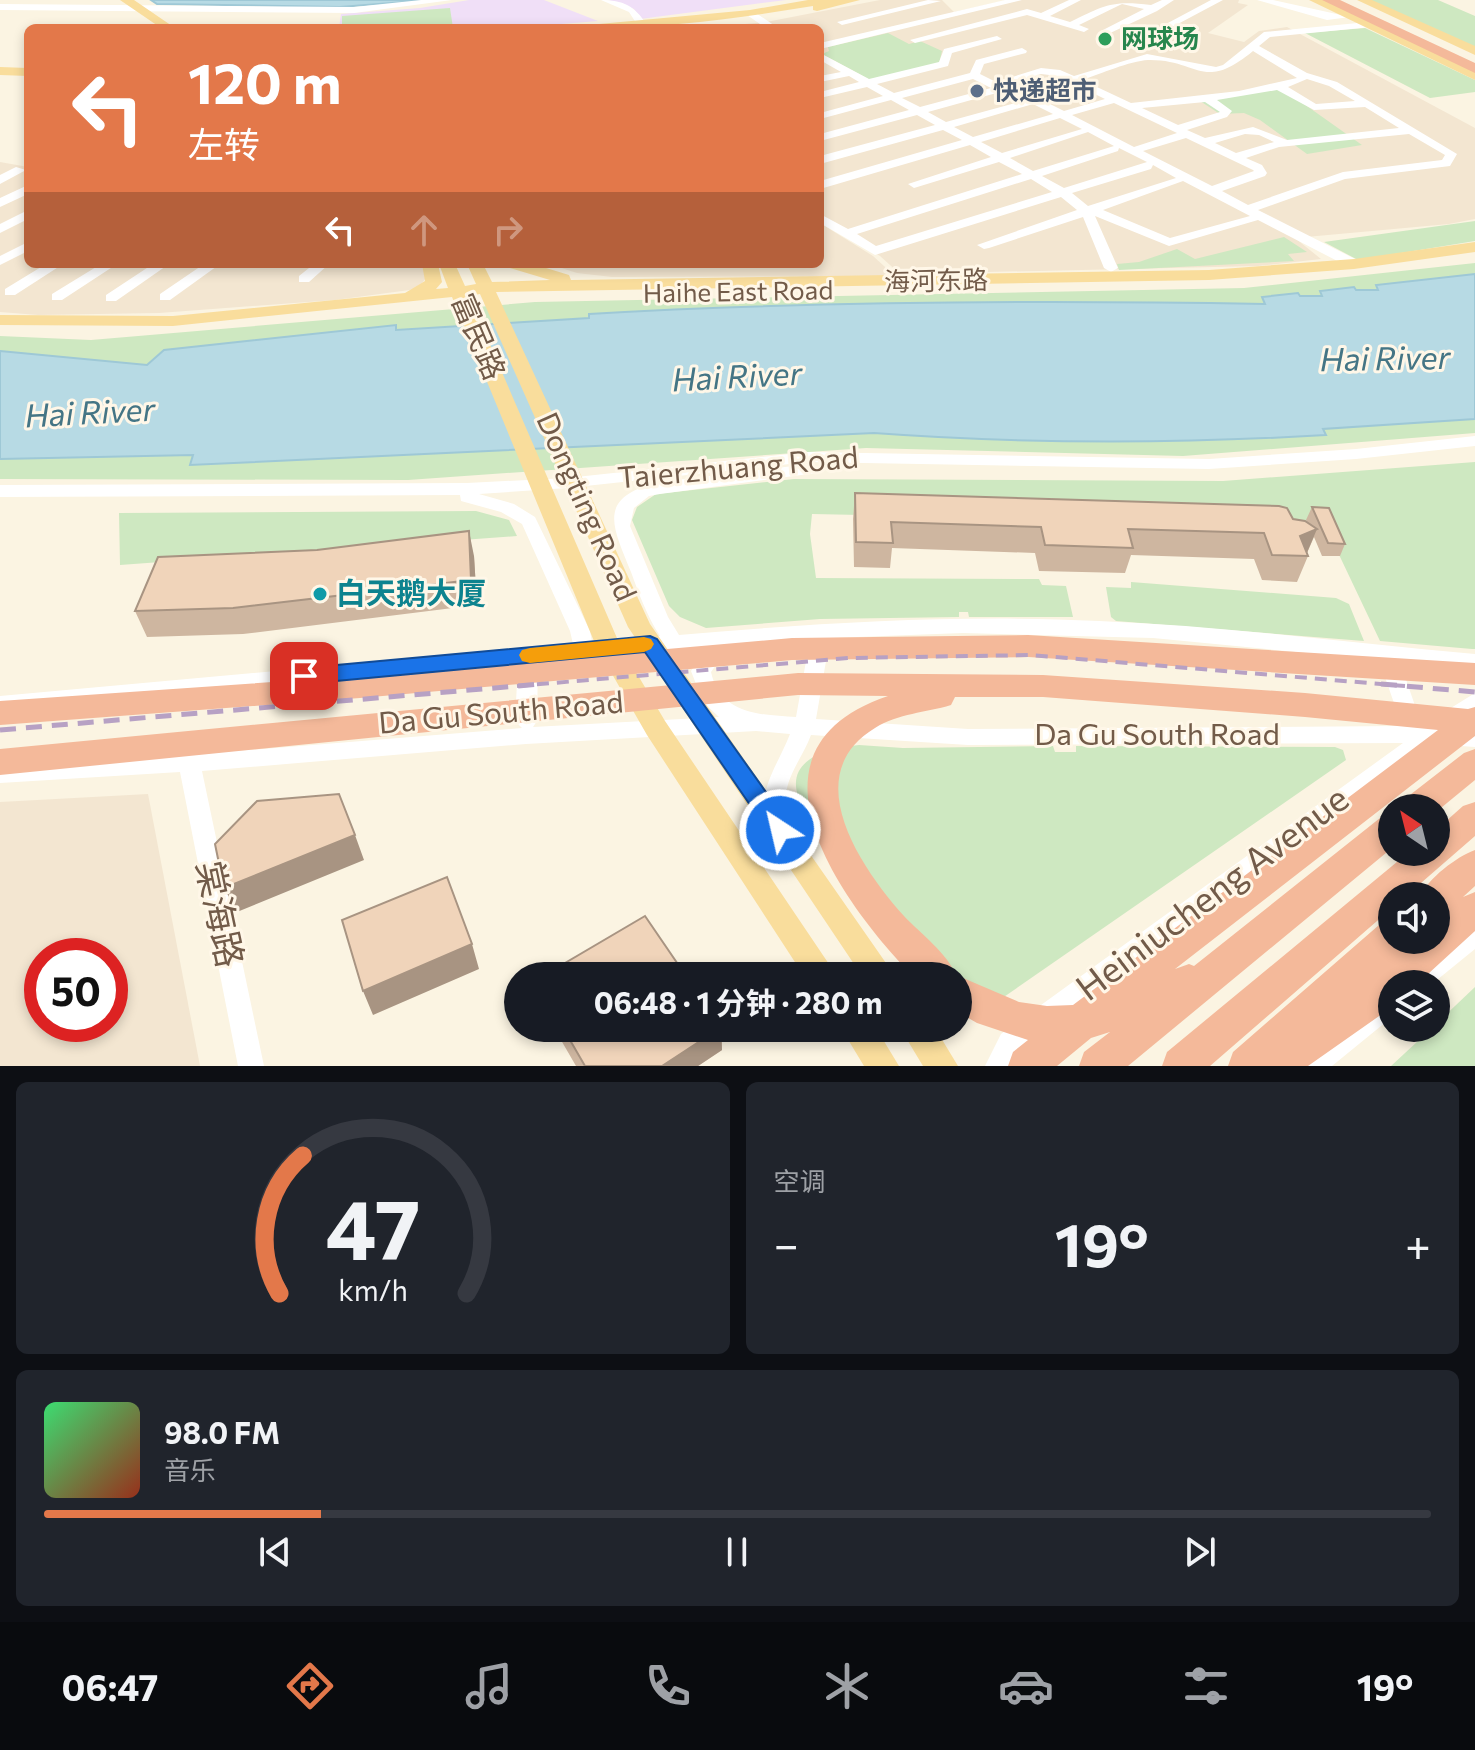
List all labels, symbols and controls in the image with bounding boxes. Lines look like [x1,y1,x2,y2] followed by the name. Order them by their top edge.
[1121,22,1199,53] place label: 网球场
[1096,30,1114,48] marker: 网球场
[188,47,342,116] text: 120 m
[56,56,160,160] icon: left
[993,74,1097,105] place label: 快递超市
[968,82,986,100] marker: 快递超市
[188,121,260,165] text: 左转
[318,208,362,252] icon: left
[402,208,446,252] icon: ahead
[486,208,530,252] icon: right
[884,263,988,296] street label: 海河东路
[642,273,833,308] street label: Haihe East Road
[446,287,515,385] street label: 富民路
[1319,336,1452,378] water label: Hai River
[671,352,804,398] water label: Hai River
[24,388,157,434] water label: Hai River
[530,406,646,606] street label: Dongting Road
[616,437,860,494] street label: Taierzhuang Road
[336,573,486,610] place label: 白天鹅大厦
[311,585,329,603] marker: 白天鹅大厦
[270,642,338,710] pin
[282,654,326,698] icon: arrive
[377,681,625,740] street label: Da Gu South Road
[1034,714,1280,751] street label: Da Gu South Road
[1066,775,1356,1008] street label: Heiniucheng Avenue
[738,788,822,872] position arrow
[1378,794,1450,866] north arrow
[1378,794,1450,1042] map controls
[189,856,255,971] street label: 棠海路
[1378,882,1450,954] button: sound
[24,938,128,1042] speed limit sign: 50
[1378,970,1450,1042] button: layers
[594,983,882,1020] text: 06:48 · 1 分钟 · 280 m
[774,1165,826,1196] text: 空调
[325,1175,420,1277] text: 47
[1055,1206,1149,1279] text: 19°
[774,1216,799,1270] text: −
[1405,1216,1431,1270] text: +
[338,1272,408,1307] text: km/h
[164,1413,280,1450] text: 98.0 FM
[164,1454,216,1485] text: 音乐
[253,1530,297,1574] icon: previous
[715,1530,759,1574] icon: pause
[1178,1530,1222,1574] icon: next
[282,1658,338,1714] icon: directions
[461,1658,517,1714] icon: music
[640,1658,696,1714] icon: phone
[819,1658,875,1714] icon: climate
[998,1658,1054,1714] icon: car
[1178,1658,1234,1714] icon: filters
[62,1664,158,1708] text: 06:47
[1357,1664,1413,1708] text: 19°

